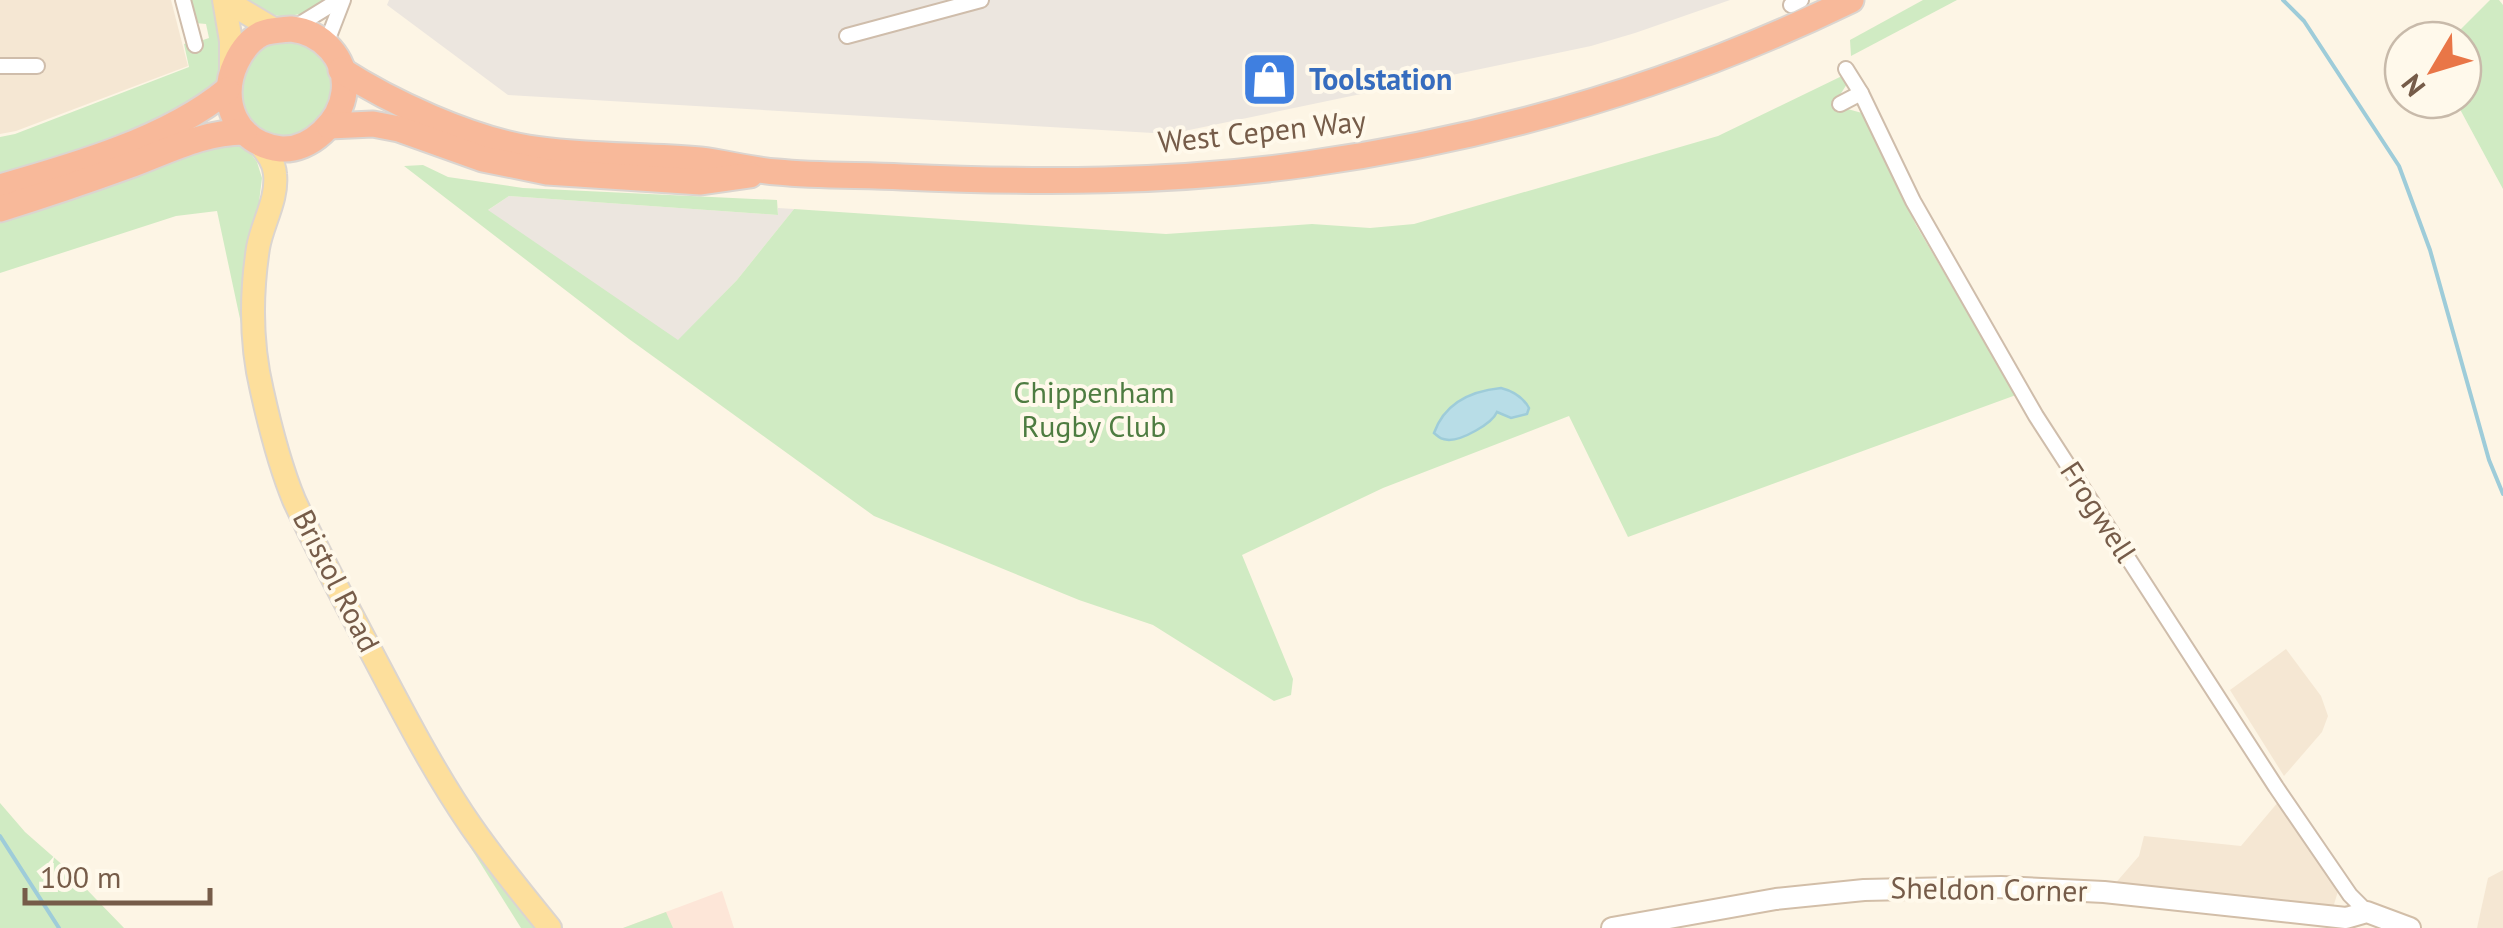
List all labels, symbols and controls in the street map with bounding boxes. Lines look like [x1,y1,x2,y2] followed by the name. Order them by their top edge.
[2383,20,2483,120] north arrow
[1240,50,1300,110] shop icon: Toolstation
[1309,59,1452,98] place label: Toolstation
[2393,67,2433,104] text: N
[1156,100,1368,161] street label: West Cepen Way
[1013,372,1175,445] park label: Chippenham Rugby Club
[2052,453,2146,569] street label: Frogwell
[285,503,390,658] street label: Bristol Road
[25,843,210,905] scale bar
[40,857,121,896] text: 100 m
[1890,867,2088,910] street label: Sheldon Corner

